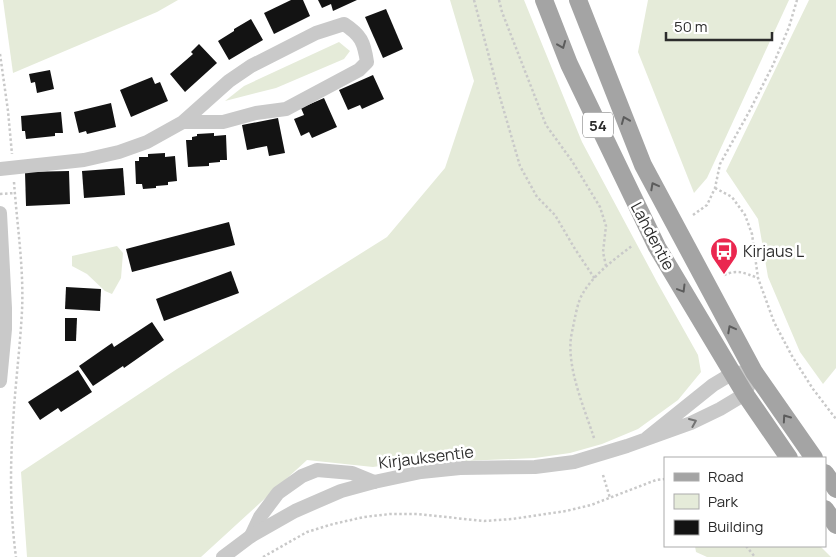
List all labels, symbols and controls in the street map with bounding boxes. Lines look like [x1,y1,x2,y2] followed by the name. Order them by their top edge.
[666,10,772,42] scale bar
[674,16,708,37] text: 50 m
[556,40,566,49] one-way arrow
[583,112,613,138] road number: 54
[621,116,631,124] one-way arrow
[650,182,660,191] one-way arrow
[626,198,680,274] street label: Lahdentie
[709,236,739,275] bus stop icon: Kirjaus L
[743,240,804,262] place label: Kirjaus L
[675,284,685,293] one-way arrow
[727,325,737,334] one-way arrow
[783,415,792,424] one-way arrow
[688,417,697,428] one-way arrow
[377,440,475,474] street label: Kirjauksentie
[664,457,826,547] legend
[708,466,744,487] text: Road
[708,491,738,512] text: Park
[708,516,763,537] text: Building

